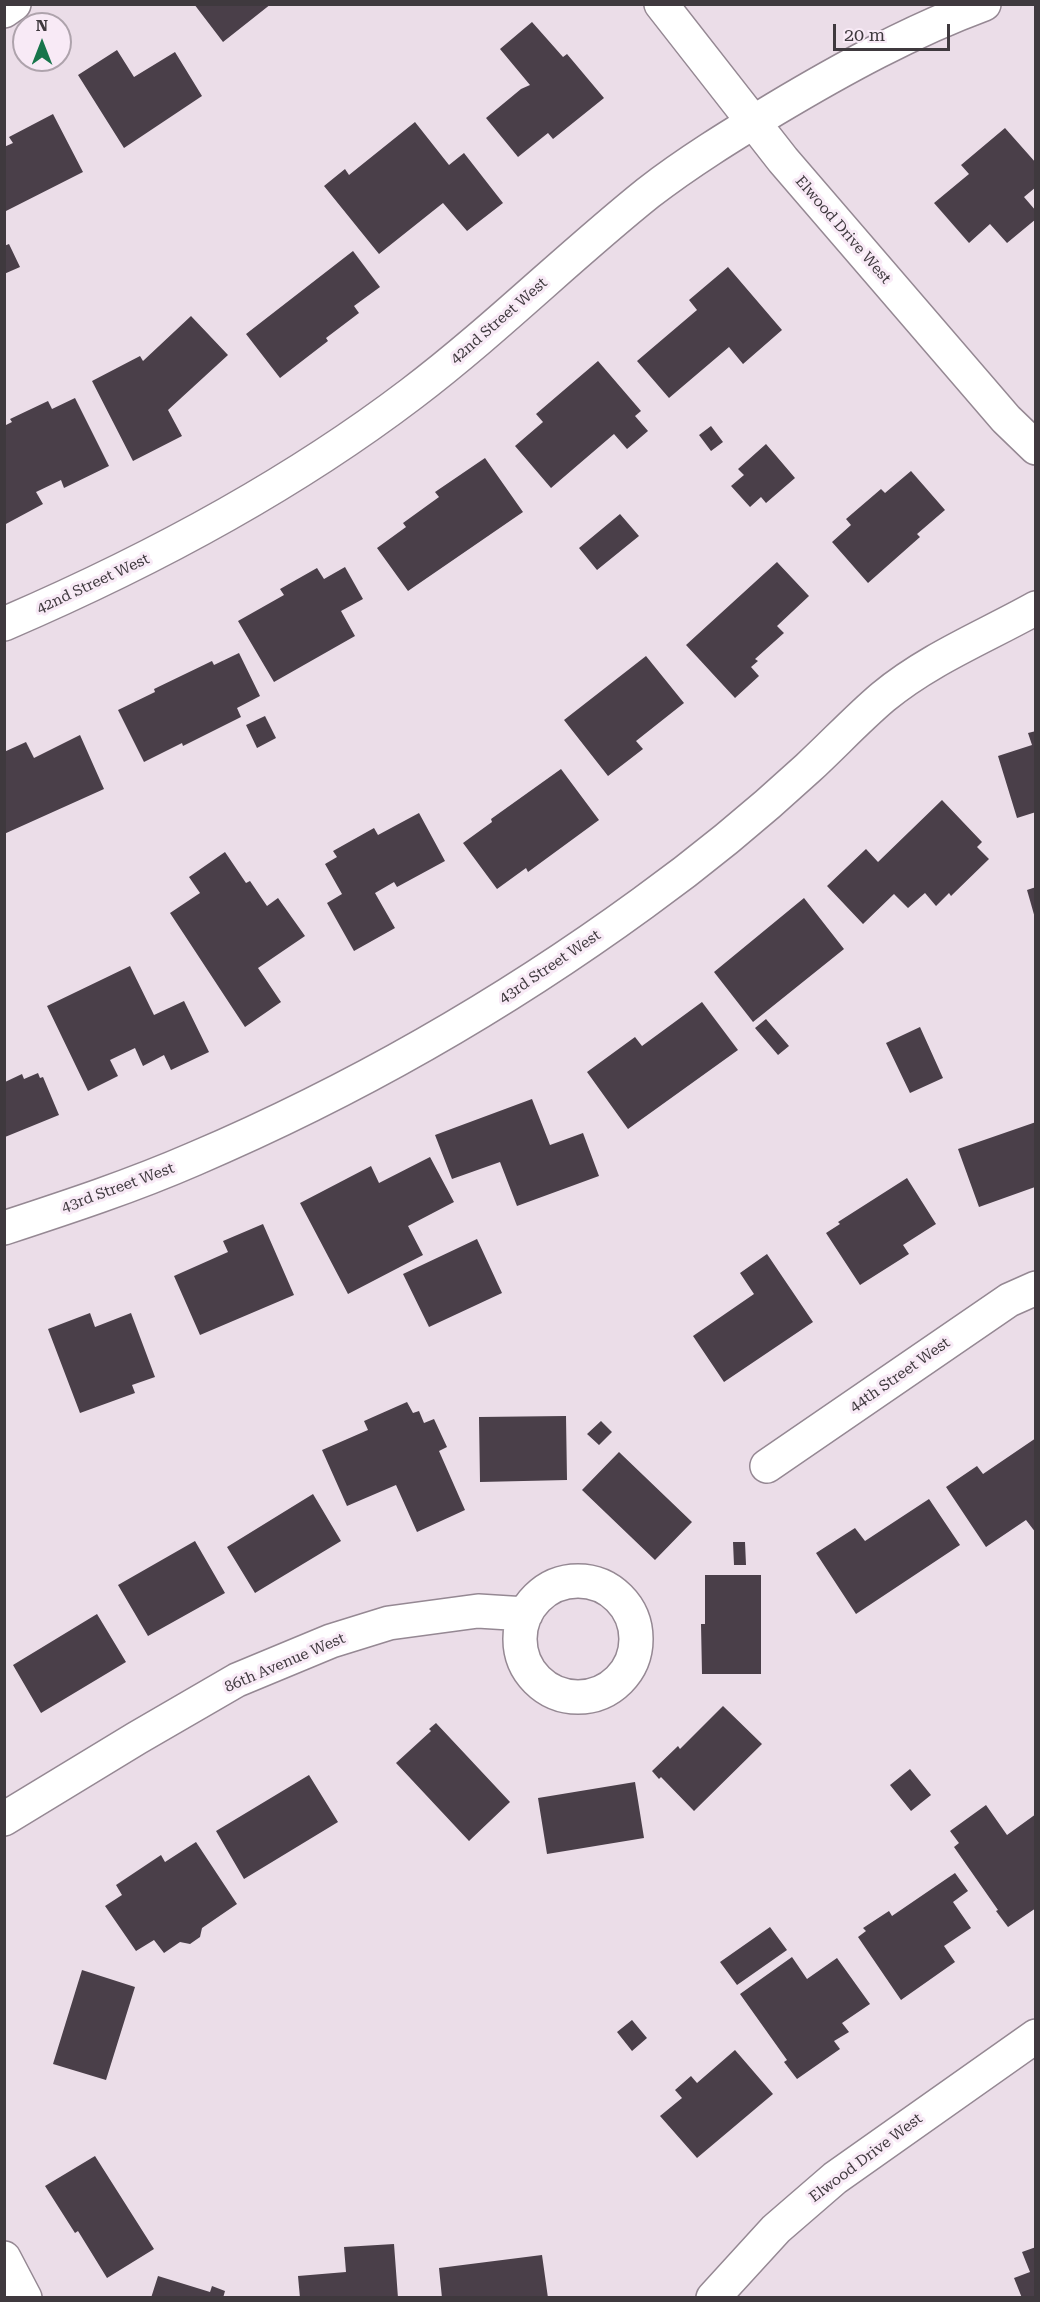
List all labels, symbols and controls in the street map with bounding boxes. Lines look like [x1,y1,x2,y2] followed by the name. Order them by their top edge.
[12,12,72,72] north arrow
[836,12,953,50] scale bar
[36,16,48,35] text: N
[844,24,885,45] text: 20 m
[791,173,895,287] street label: Elwood Drive West
[447,274,551,368] street label: 42nd Street West
[34,550,152,618] street label: 42nd Street West
[496,926,604,1008] street label: 43rd Street West
[59,1159,177,1217] street label: 43rd Street West
[846,1334,954,1416] street label: 44th Street West
[222,1630,348,1696] street label: 86th Avenue West
[806,2110,926,2206] street label: Elwood Drive West

